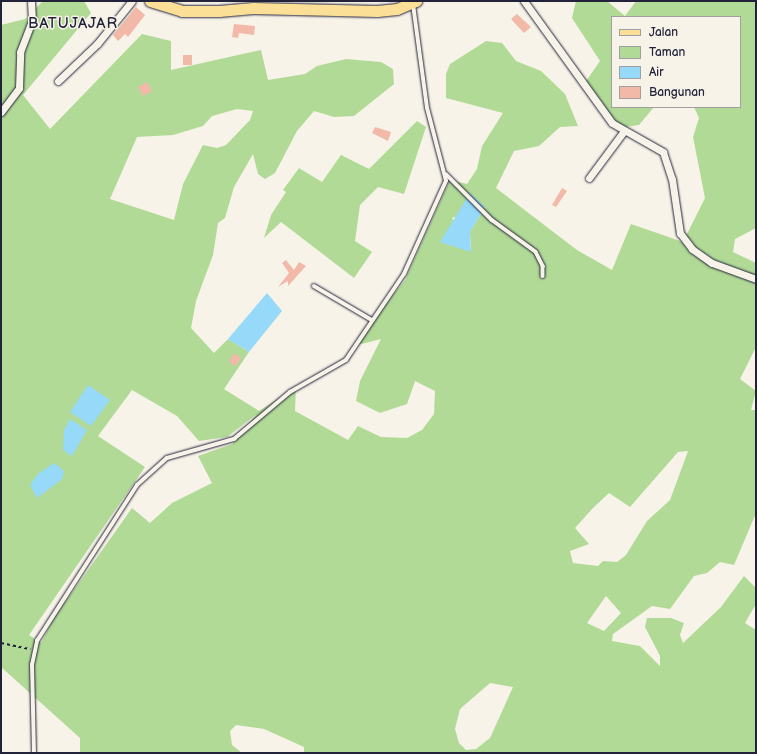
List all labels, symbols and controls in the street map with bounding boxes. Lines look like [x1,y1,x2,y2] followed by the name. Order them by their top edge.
[28,15,118,33] district label: BATUJAJAR
[611,16,741,108] legend
[649,25,678,40] text: Jalan
[649,45,685,60] text: Taman
[649,65,663,80] text: Air
[649,85,705,100] text: Bangunan

